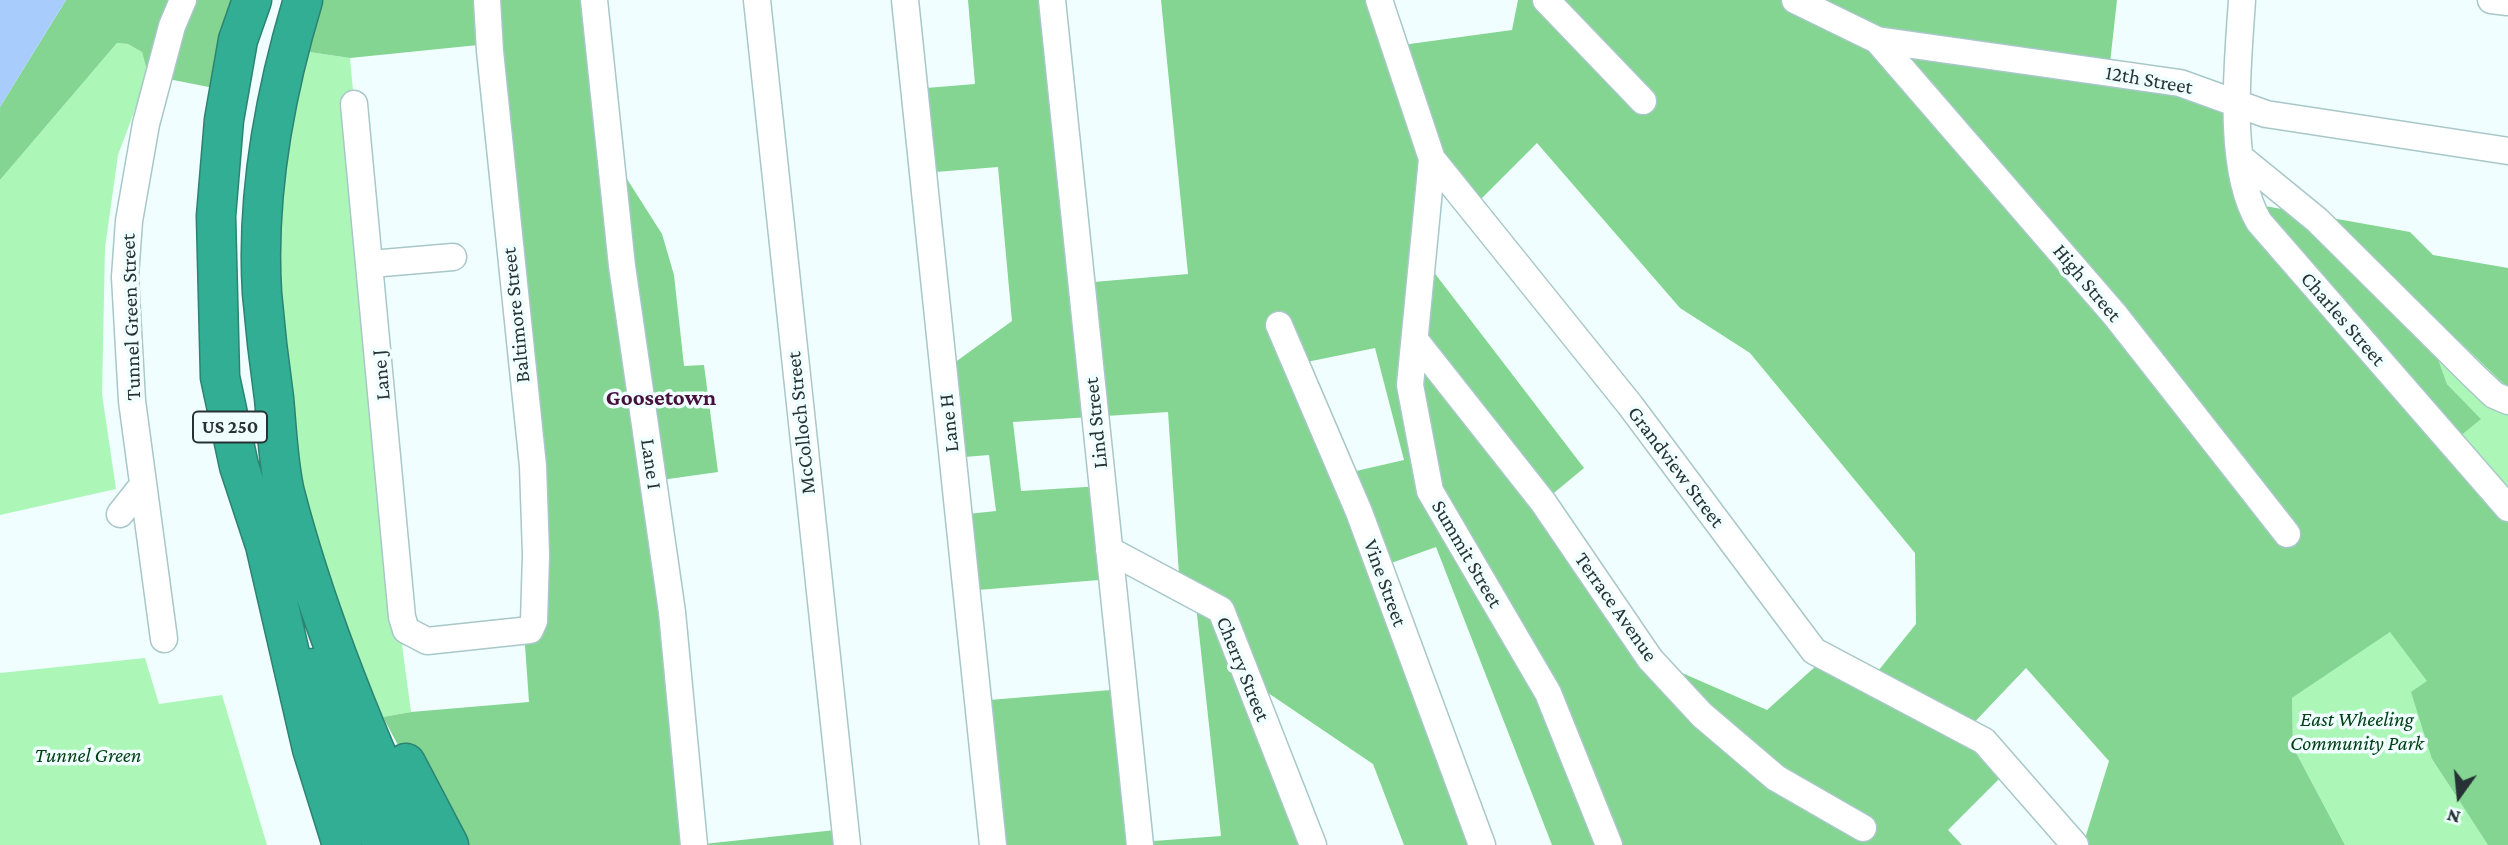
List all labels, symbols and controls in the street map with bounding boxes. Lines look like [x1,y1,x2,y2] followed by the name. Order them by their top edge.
[2103,60,2195,100] street label: 12th Street
[115,233,147,401] street label: Tunnel Green Street
[2047,239,2127,327] street label: High Street
[496,246,536,384] street label: Baltimore Street
[2295,267,2391,371] street label: Charles Street
[366,348,396,402] street label: Lane J
[781,350,821,496] street label: McColloch Street
[1079,376,1113,470] street label: Lind Street
[606,384,716,412] district label: Goosetown
[933,393,965,453] street label: Lane H
[1622,401,1730,533] street label: Grandview Street
[193,412,267,442] road number: US 250
[635,437,667,491] street label: Lane I
[1426,496,1508,612] street label: Summit Street
[1358,536,1412,630] street label: Vine Street
[1569,547,1663,667] street label: Terrace Avenue
[1211,613,1275,725] street label: Cherry Street
[2290,707,2424,757] park label: East Wheeling Community Park
[35,743,141,769] park label: Tunnel Green
[2424,761,2494,831] north arrow
[2444,805,2462,829] text: N

